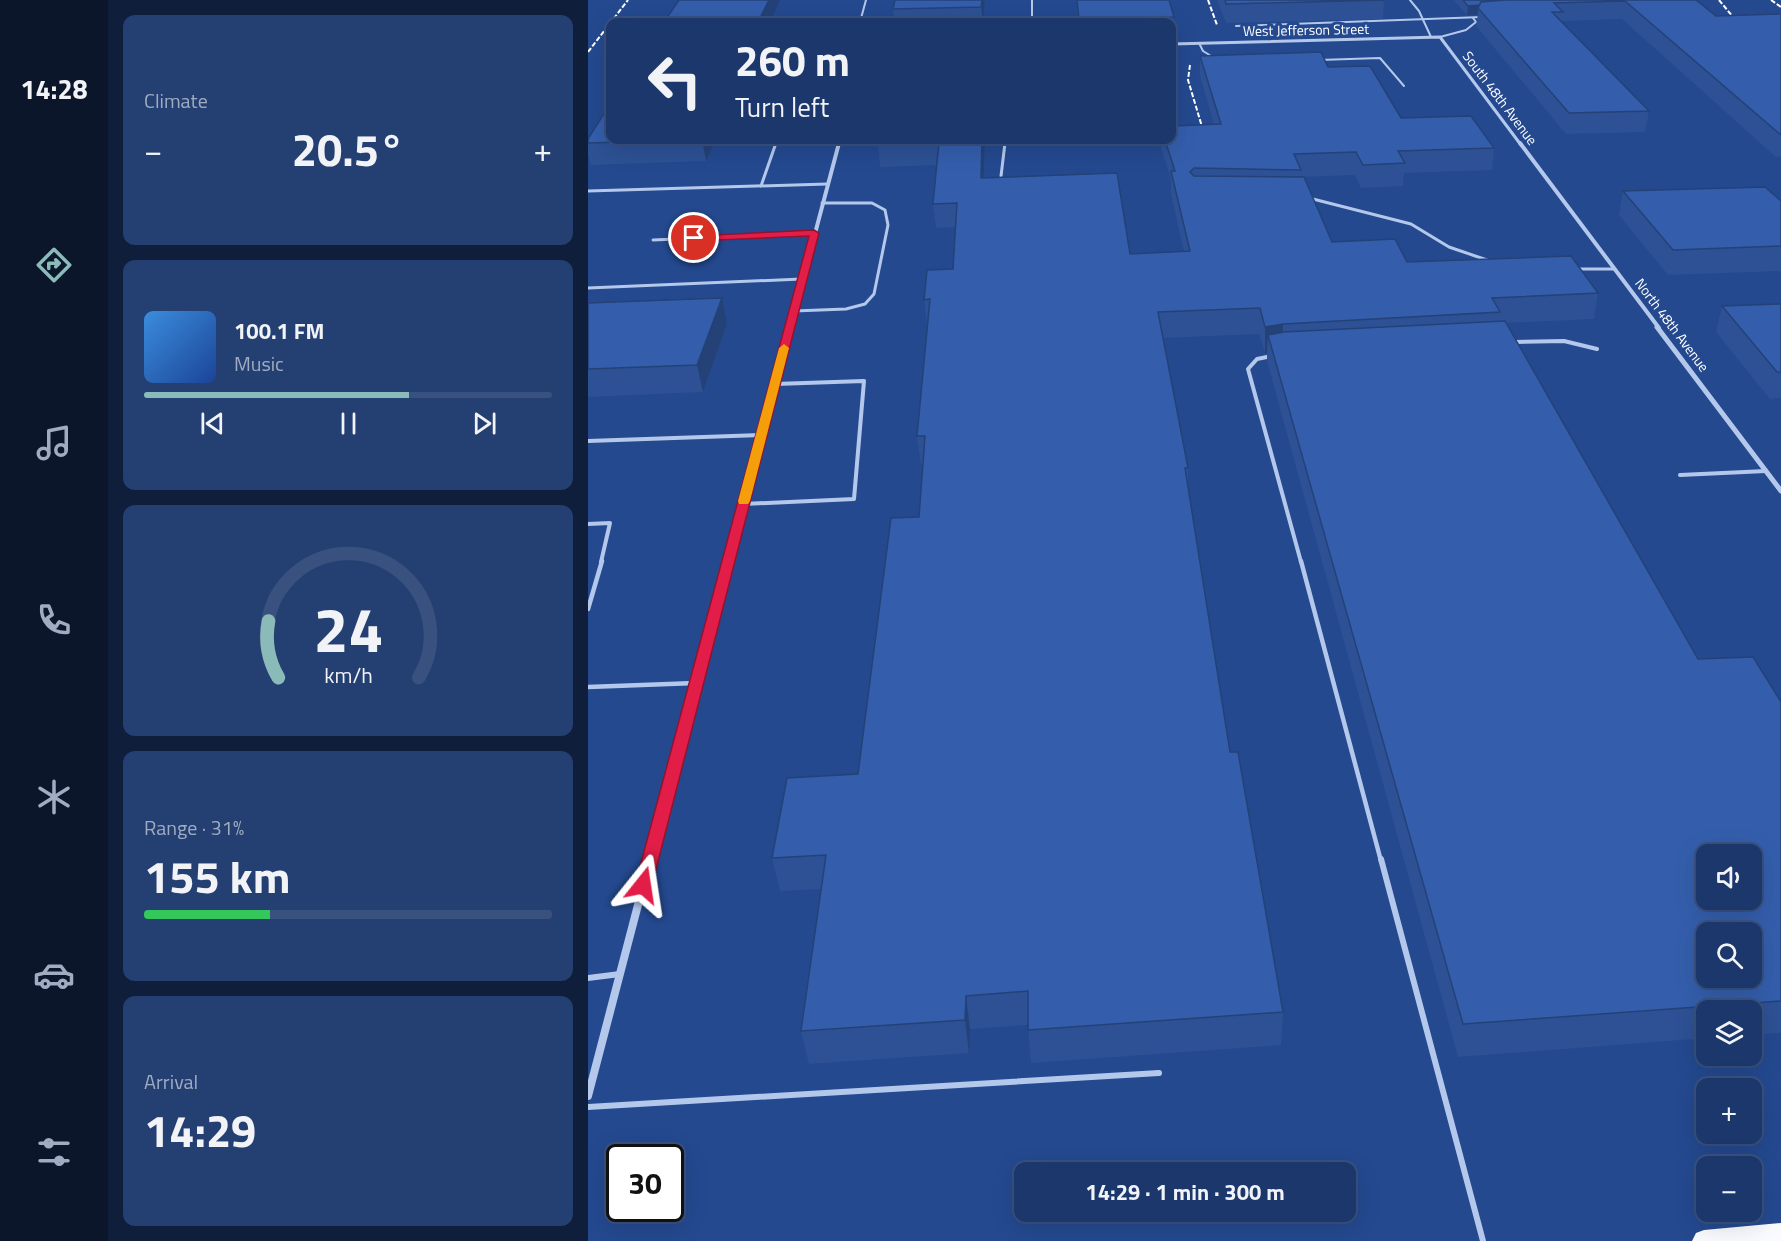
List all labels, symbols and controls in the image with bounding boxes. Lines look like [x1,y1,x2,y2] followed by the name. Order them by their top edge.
[1243,18,1369,41] street label: West Jefferson Street
[735,28,850,92] text: 260 m
[636,42,714,120] icon: left
[1458,46,1543,149] street label: South 48th Avenue
[20,68,88,109] text: 14:28
[144,85,208,116] text: Climate
[735,86,829,127] text: Turn left
[292,115,404,183] text: 20.5°
[144,125,162,175] text: −
[534,125,552,175] text: +
[668,212,719,263] pin
[677,221,710,254] icon: arrive
[33,244,75,286] icon: directions
[1630,274,1715,376] street label: North 48th Avenue
[234,314,324,348] text: 100.1 FM
[234,348,284,379] text: Music
[196,407,229,440] icon: previous
[332,407,365,440] icon: pause
[468,407,501,440] icon: next
[33,422,75,464] icon: music
[313,581,383,676] text: 24
[33,599,75,641] icon: phone
[324,659,372,691] text: km/h
[33,776,75,818] icon: climate
[144,812,244,843] text: Range · 31%
[144,842,290,910] text: 155 km
[1696,844,1762,1222] map controls
[1696,844,1762,910] button: sound
[611,853,675,917] position arrow
[1696,922,1762,988] button: search
[33,954,75,996] icon: car
[1696,1000,1762,1066] button: layers
[144,1066,198,1097] text: Arrival
[1696,1078,1762,1144] button: +
[144,1096,256,1164] text: 14:29
[33,1131,75,1173] icon: filters
[606,1144,684,1222] speed limit sign: 30
[1696,1156,1762,1222] button: −
[1085,1175,1285,1209] text: 14:29 · 1 min · 300 m

